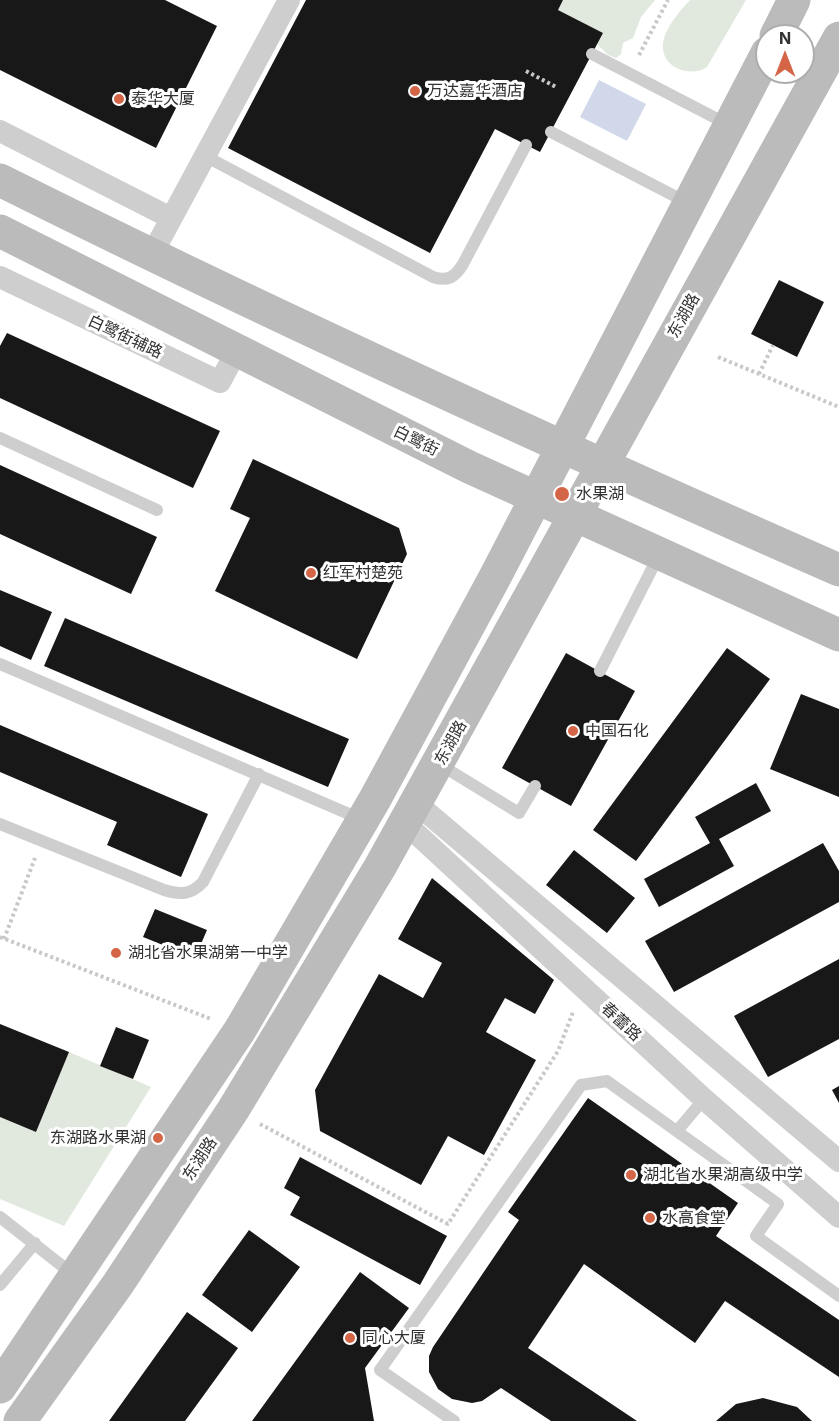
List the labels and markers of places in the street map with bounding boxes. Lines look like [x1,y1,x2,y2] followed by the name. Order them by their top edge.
[427,81,523,101] place label: 万达嘉华酒店
[408,84,422,98] marker: 万达嘉华酒店
[131,89,195,109] place label: 泰华大厦
[112,92,126,106] marker: 泰华大厦
[576,484,624,504] place label: 水果湖
[553,485,571,503] marker: 水果湖
[323,563,403,583] place label: 红军村楚苑
[304,566,318,580] marker: 红军村楚苑
[585,721,649,741] place label: 中国石化
[566,724,580,738] marker: 中国石化
[128,943,288,963] place label: 湖北省水果湖第一中学
[109,946,123,960] marker: 湖北省水果湖第一中学
[50,1128,146,1148] place label: 东湖路水果湖
[151,1131,165,1145] marker: 东湖路水果湖
[643,1165,803,1185] place label: 湖北省水果湖高级中学
[624,1168,638,1182] marker: 湖北省水果湖高级中学
[662,1208,726,1228] place label: 水高食堂
[643,1211,657,1225] marker: 水高食堂
[362,1328,426,1348] place label: 同心大厦
[343,1331,357,1345] marker: 同心大厦

